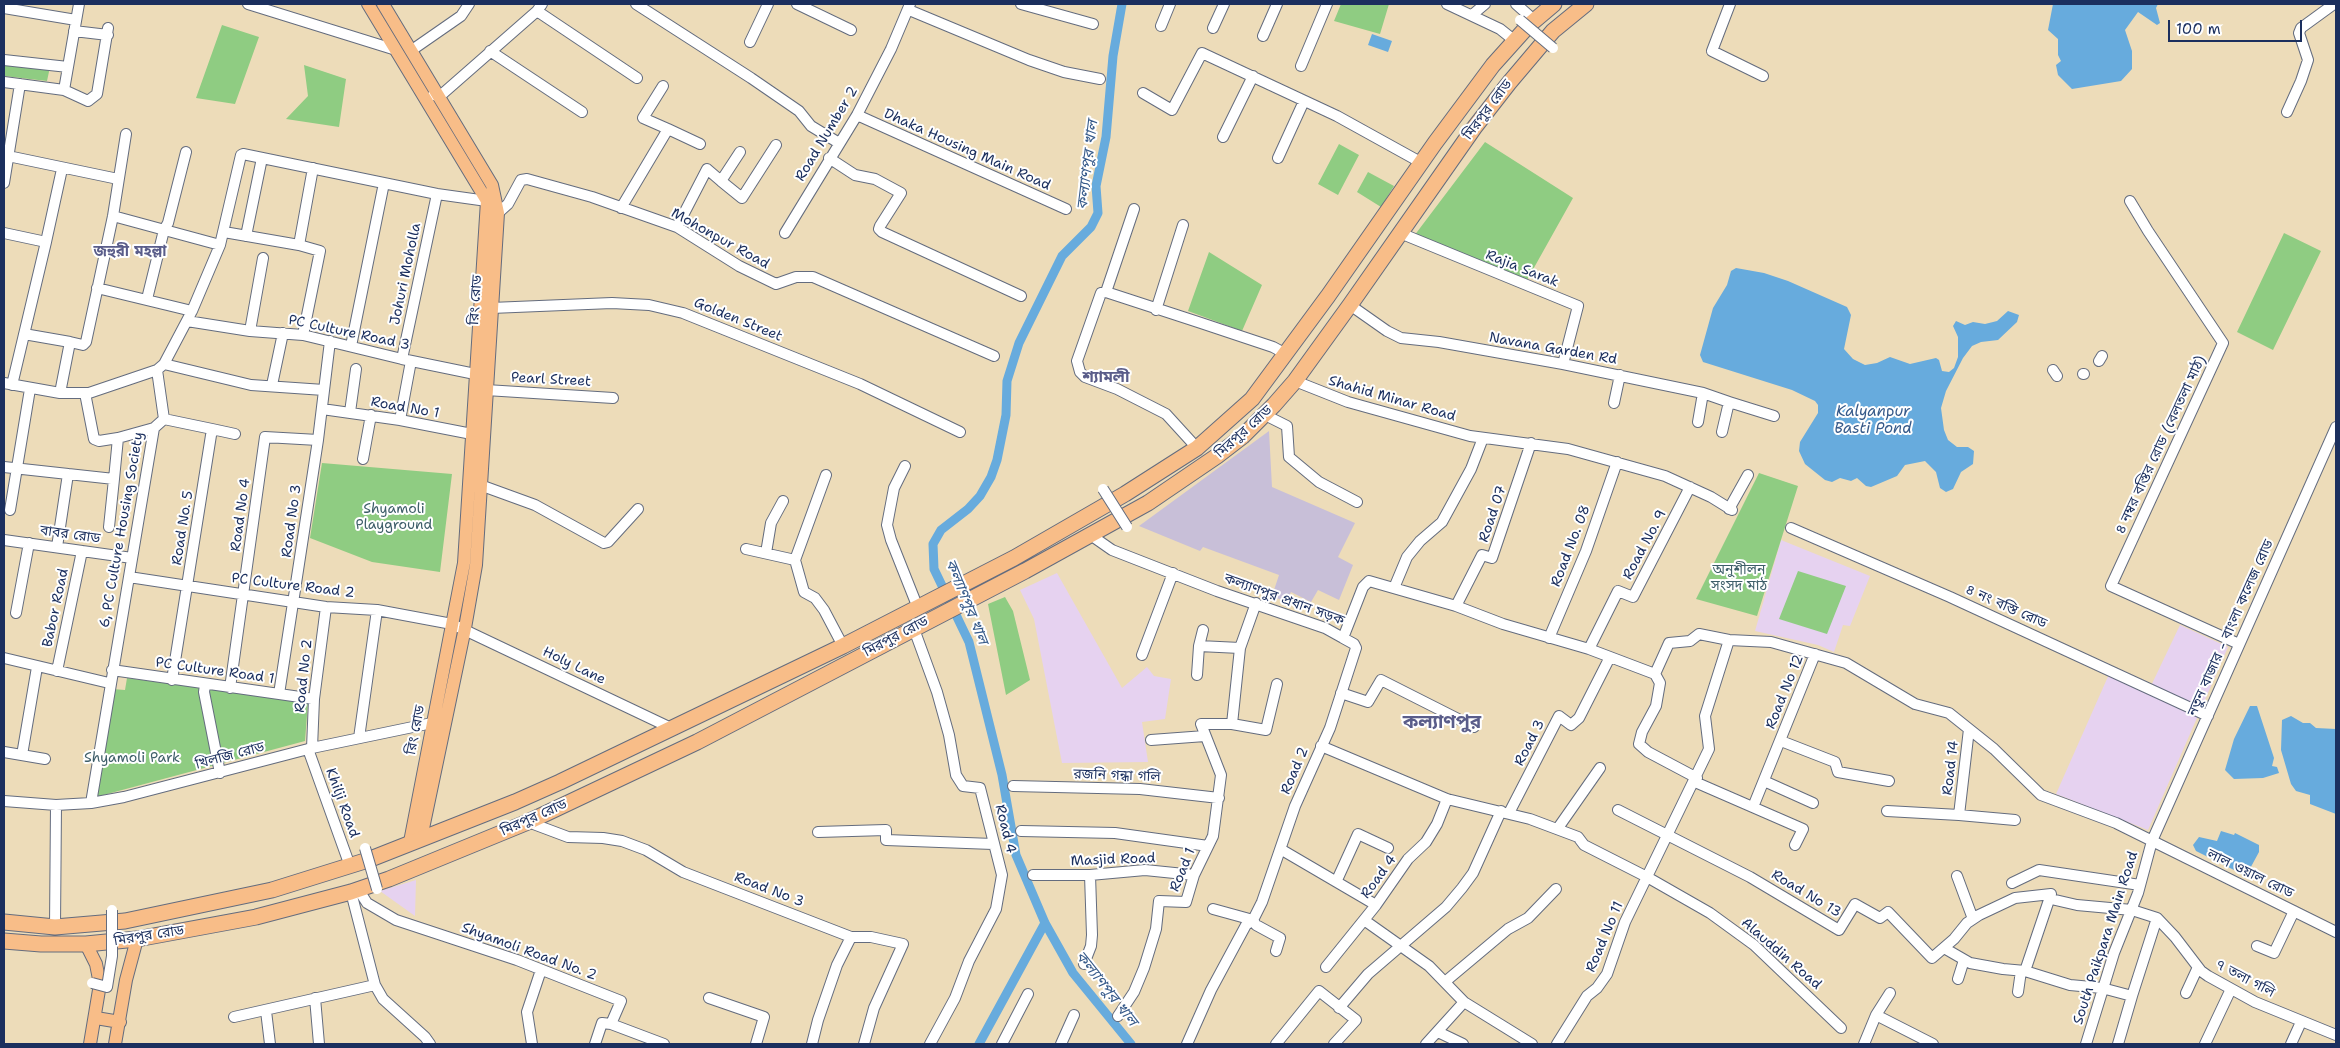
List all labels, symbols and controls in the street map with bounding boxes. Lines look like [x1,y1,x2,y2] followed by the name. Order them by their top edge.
[2170,10,2304,42] scale bar
[2176,19,2221,39] text: 100 m
[1460,77,1516,143] street label: মিরপুর রোড
[792,84,862,184] street label: Road Number 2
[881,106,1053,194] street label: Dhaka Housing Main Road
[1074,119,1102,211] water label: কল্যাণপুর খাল
[668,205,772,273] street label: Mohonpur Road
[387,222,425,326] street label: Johuri Moholla
[93,243,167,261] district label: জহুরী মহল্লা
[1483,247,1561,291] street label: Rajia Sarak
[466,274,486,326] street label: রিং রোড
[691,295,785,345] street label: Golden Street
[287,312,411,354] street label: PC Culture Road 3
[1488,329,1618,369] street label: Navana Garden Rd
[2112,353,2210,537] street label: ৪ নম্বর বস্তির রোড (বেলতলা মাঠ)
[1083,368,1129,388] district label: শ্যামলী
[510,370,592,390] street label: Pearl Street
[1326,373,1458,425] street label: Shahid Minar Road
[369,394,441,422] street label: Road No 1
[1212,402,1276,462] street label: মিরপুর রোড
[1834,403,1912,438] water label: Kalyanpur Basti Pond
[97,431,147,629] street label: 6, PC Culture Housing Society
[228,477,254,553] street label: Road No 4
[279,483,305,559] street label: Road No 3
[1475,483,1511,545] street label: Road 07
[169,490,197,566] street label: Road No. 5
[356,501,432,534] park label: Shyamoli Playground
[1548,503,1594,589] street label: Road No. 08
[1620,507,1670,583] street label: Road No. 9
[39,522,101,548] street label: বাবর রোড
[2184,537,2278,719] street label: নতুন বাজার - বাংলা কলেজ রোড
[941,557,991,647] water label: কল্যাণপুর খাল
[1711,562,1767,594] park label: অনুশীলন সংসদ মাঠ
[39,567,73,649] street label: Babor Road
[230,570,356,602] street label: PC Culture Road 2
[1222,570,1346,630] street label: কল্যাণপুর প্রধান সড়ক
[1963,582,2049,632] street label: ৪ নং বস্তি রোড
[861,613,931,661] street label: মিরপুর রোড
[292,639,316,713] street label: Road No 2
[540,644,608,688] street label: Holy Lane
[1762,652,1808,732] street label: Road No 12
[154,654,276,688] street label: PC Culture Road 1
[403,704,429,756] street label: রিং রোড
[1403,712,1481,734] district label: কল্যাণপুর
[1511,717,1549,769] street label: Road 3
[194,739,266,773] street label: খিলজি রোড
[1939,740,1963,796] street label: Road 14
[1278,745,1312,797] street label: Road 2
[84,750,180,766] park label: Shyamoli Park
[322,766,362,840] street label: Khilji Road
[1073,766,1161,786] street label: রজনি গন্ধা গলি
[498,796,570,840] street label: মিরপুর রোড
[991,803,1019,855] street label: Road 4
[1167,846,1199,894] street label: Road 1
[2204,846,2296,902] street label: লাল ওয়াল রোড
[2070,849,2142,1027] street label: South Paikpara Main Road
[1070,850,1156,870] street label: Masjid Road
[1358,852,1400,902] street label: Road 4
[1768,867,1844,921] street label: Road No 13
[732,869,806,911] street label: Road No 3
[1583,899,1627,975] street label: Road No 11
[1737,915,1825,993] street label: Alauddin Road
[459,920,599,984] street label: Shyamoli Road No. 2
[113,922,185,950] street label: মিরপুর রোড
[1071,948,1141,1030] water label: কল্যাণপুর খাল
[2212,956,2278,1002] street label: ৭ তলা গলি

